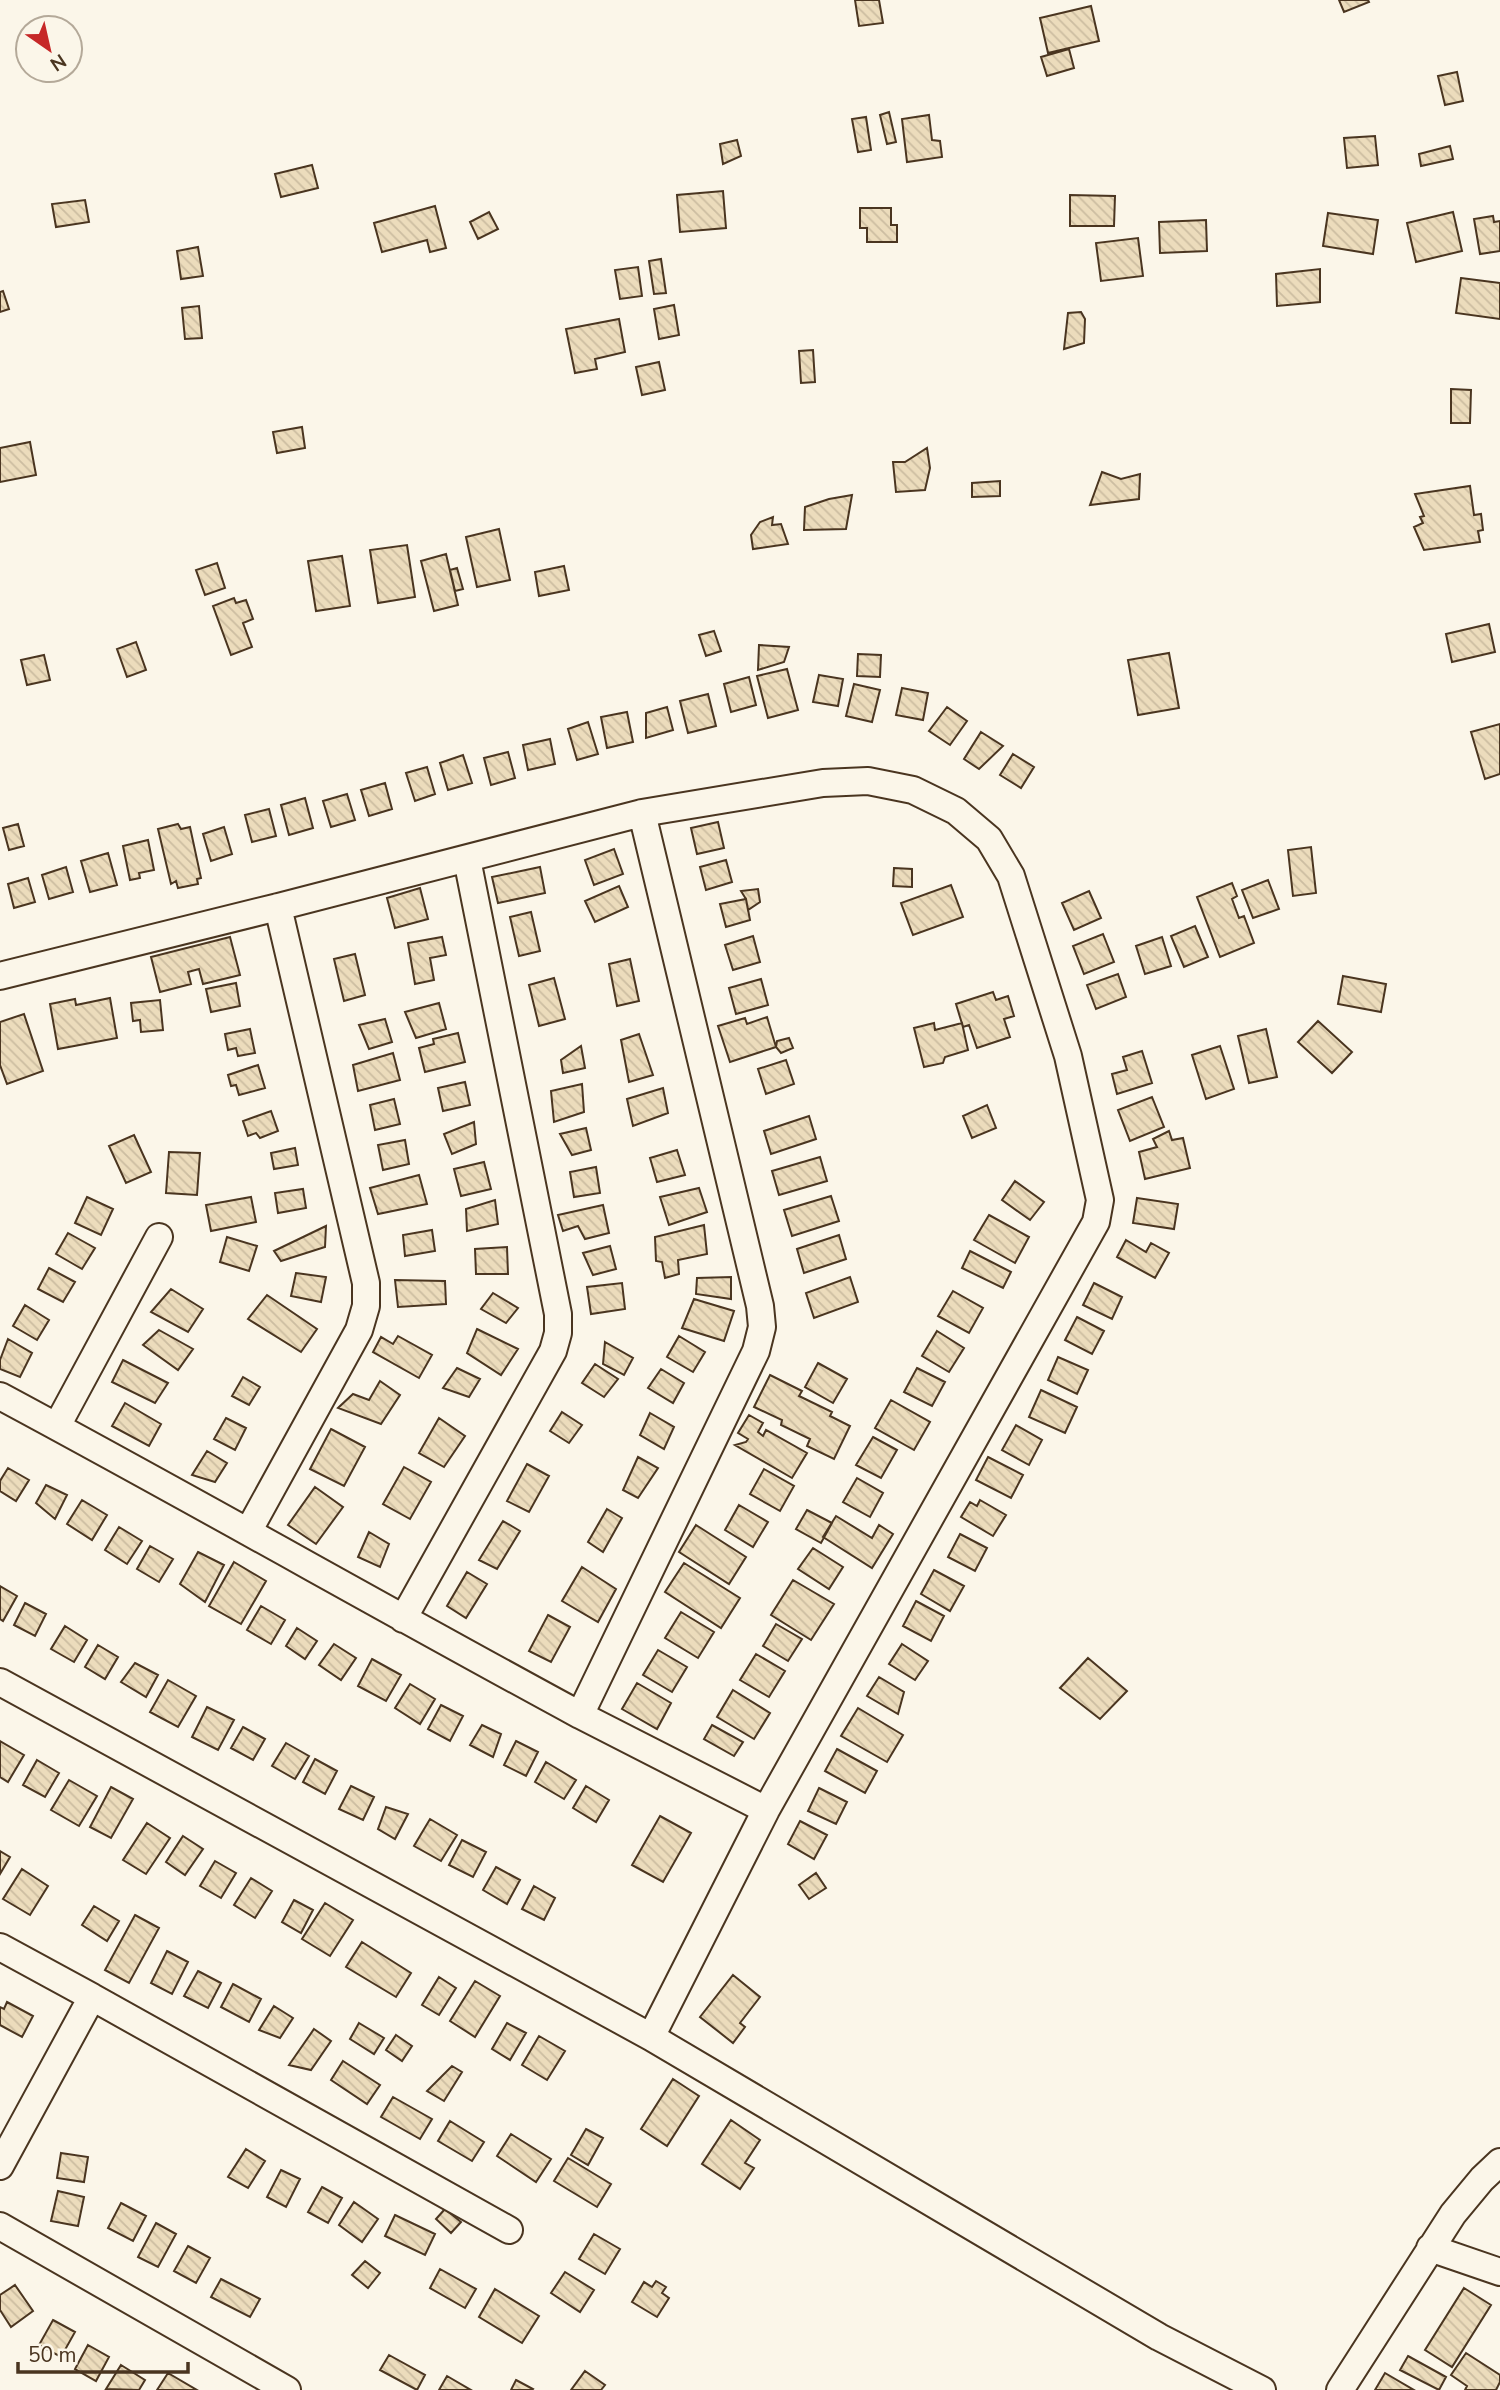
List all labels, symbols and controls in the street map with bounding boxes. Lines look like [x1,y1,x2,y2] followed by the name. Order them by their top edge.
[14,14,84,84] north arrow
[45,48,71,77] text: N
[18,2330,187,2374] scale bar
[28,2341,77,2369] text: 50 m

